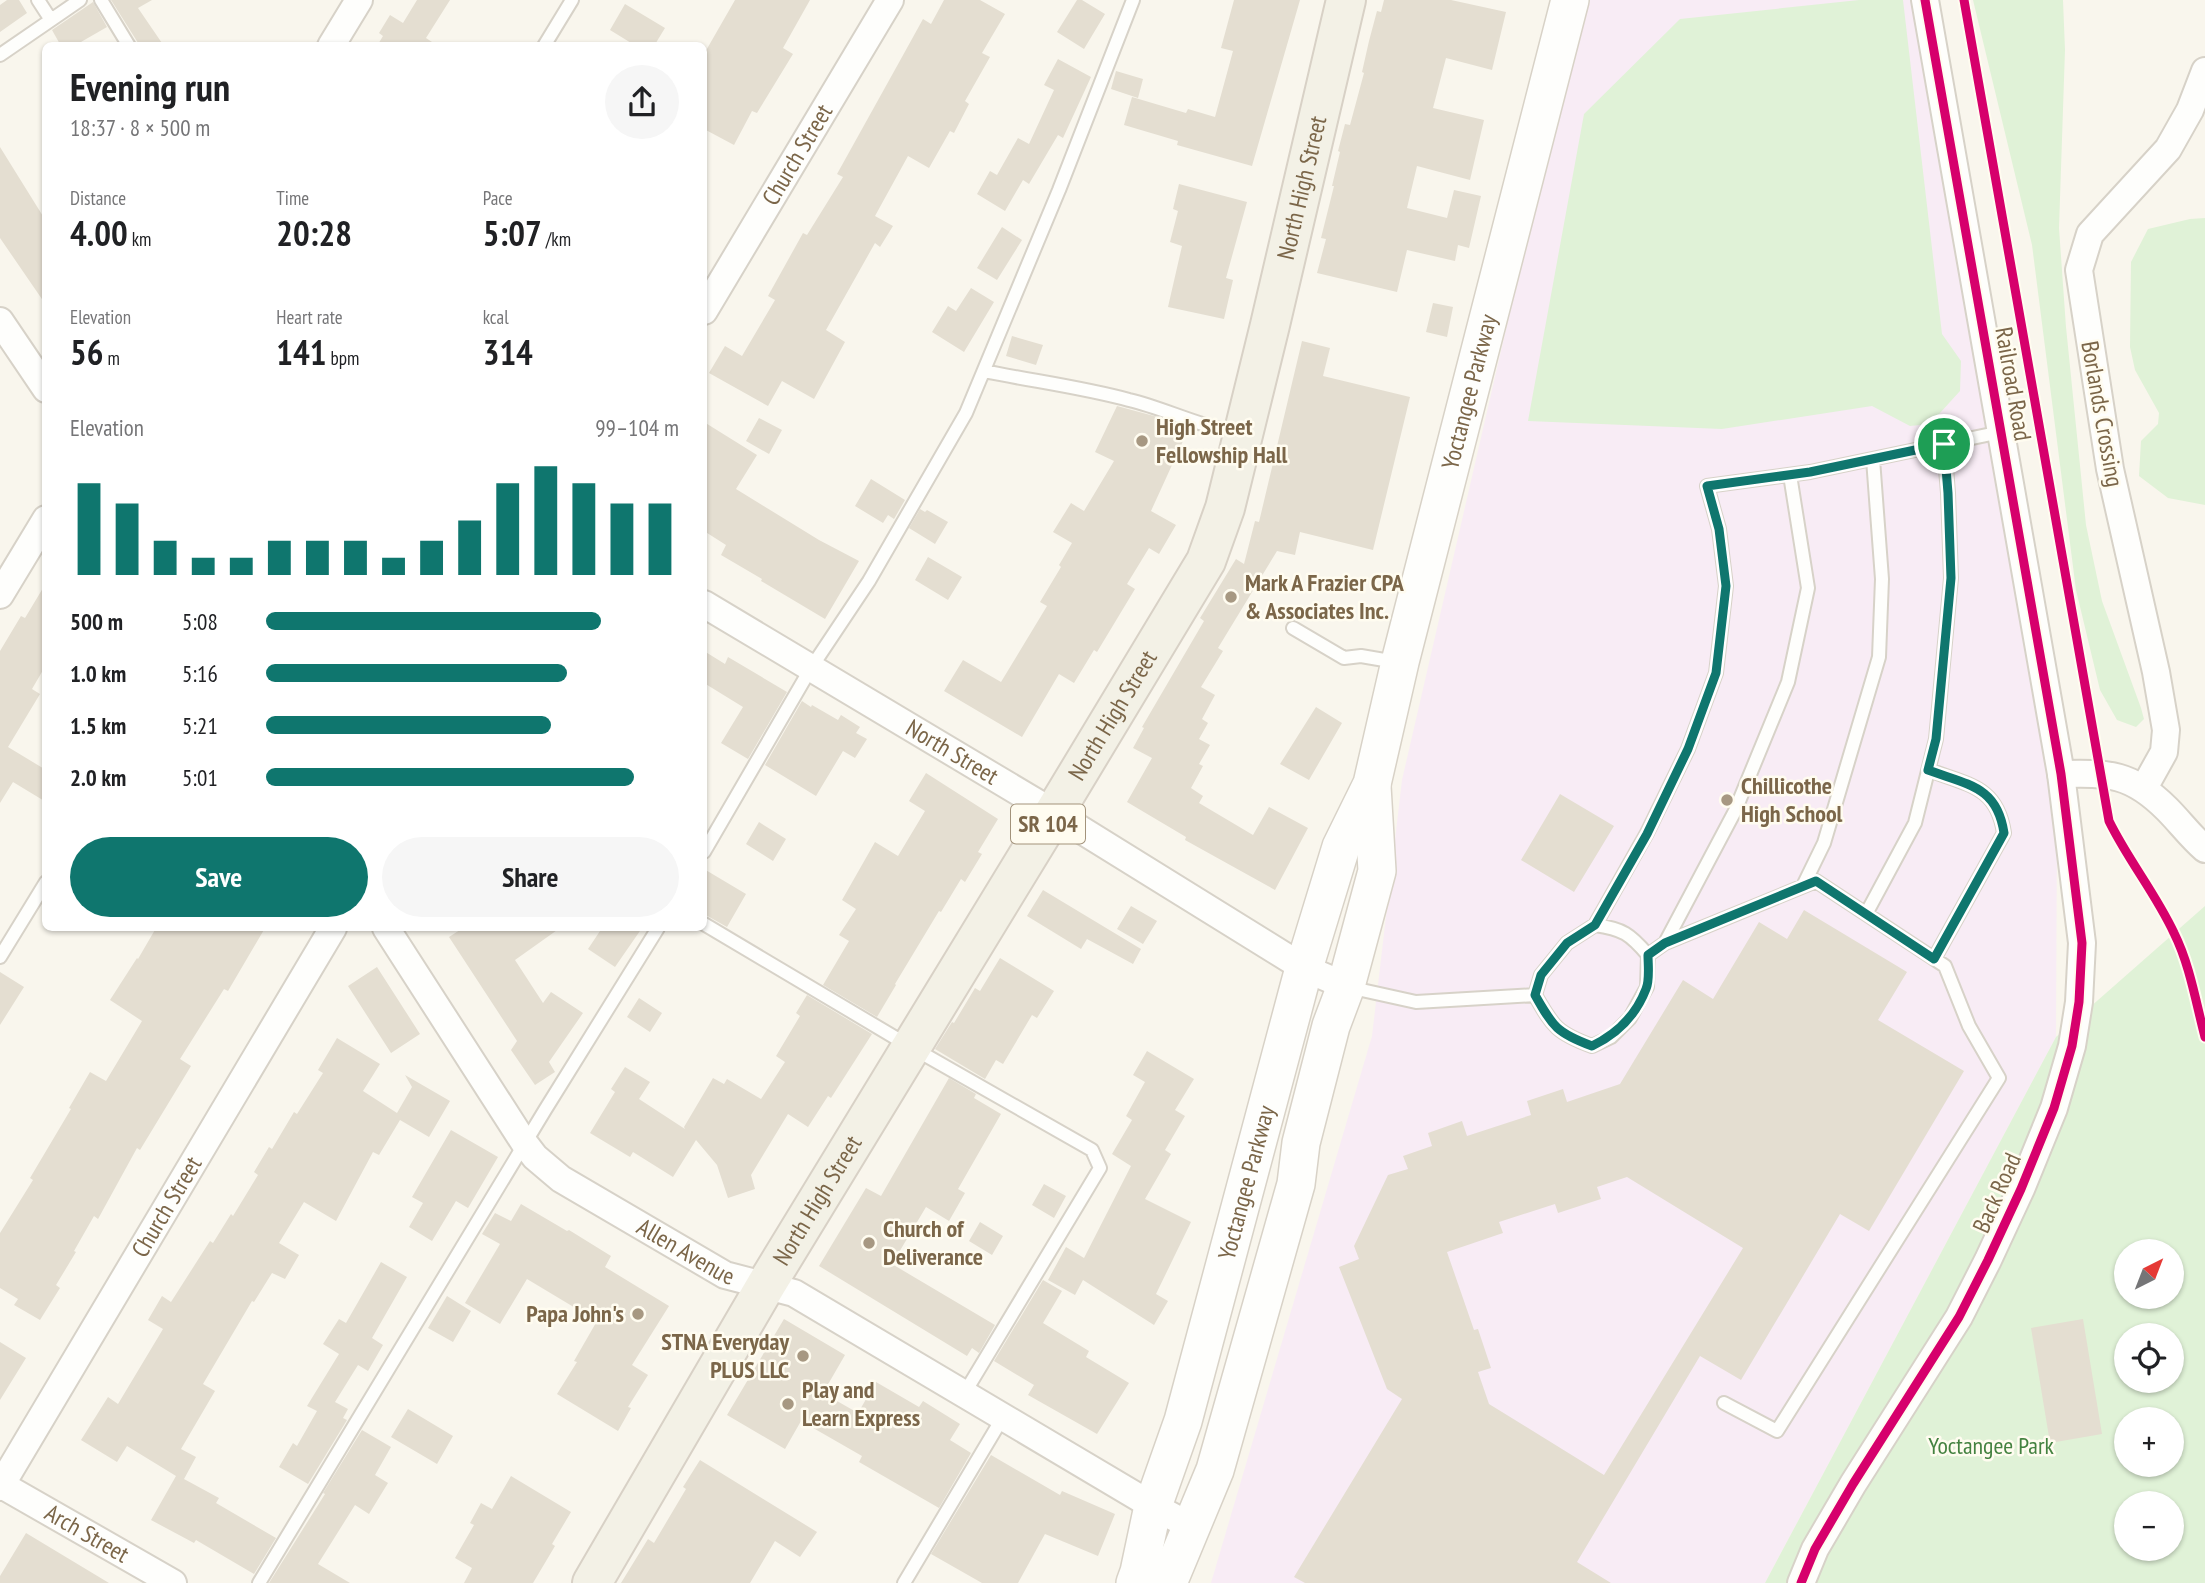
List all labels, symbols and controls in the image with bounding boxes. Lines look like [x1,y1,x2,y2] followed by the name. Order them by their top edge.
[70,62,230,111] text: Evening run
[605,65,679,139] button: share
[755,98,839,211] street label: Church Street
[1270,112,1333,263] street label: North High Street
[70,113,210,142] text: 18:37 · 8 × 500 m
[70,186,126,210] text: Distance
[276,186,309,210] text: Time
[483,186,513,210] text: Pace
[70,210,128,256] text: 4.00
[276,210,352,256] text: 20:28
[483,210,542,256] text: 5:07
[128,227,151,251] text: km
[542,227,571,251] text: /km
[70,305,131,329] text: Elevation
[276,305,343,329] text: Heart rate
[483,305,509,329] text: kcal
[1434,311,1504,472] street label: Yoctangee Parkway
[1988,325,2039,443] street label: Railroad Road
[70,329,103,375] text: 56
[276,329,327,375] text: 141
[483,329,533,375] text: 314
[2074,339,2131,489] street label: Borlands Crossing
[103,346,120,370] text: m
[327,346,359,370] text: bpm
[1156,411,1288,470] place label: High Street Fellowship Hall
[70,413,144,442] text: Elevation
[595,413,679,442] text: 99–104 m
[1914,414,1974,474] pin
[1925,425,1963,463] icon: arrive
[1134,433,1150,449] marker: High Street Fellowship Hall
[1245,567,1405,626] place label: Mark A Frazier CPA & Associates Inc.
[1223,589,1239,605] marker: Mark A Frazier CPA & Associates Inc.
[70,607,123,636] text: 500 m
[182,607,218,636] text: 5:08
[1061,644,1164,786] street label: North High Street
[70,659,126,688] text: 1.0 km
[182,659,218,688] text: 5:16
[70,711,126,740] text: 1.5 km
[182,711,218,740] text: 5:21
[900,712,1005,792] street label: North Street
[70,763,126,792] text: 2.0 km
[182,763,218,792] text: 5:01
[1741,770,1843,829] place label: Chillicothe High School
[1719,792,1735,808] marker: Chillicothe High School
[1011,804,1085,844] road number: SR 104
[70,837,368,917] button: Save
[382,837,679,917] button: Share
[1211,1102,1282,1263] street label: Yoctangee Parkway
[766,1129,869,1271] street label: North High Street
[1965,1148,2028,1238] street label: Back Road
[124,1150,209,1263] street label: Church Street
[632,1211,738,1292] street label: Allen Avenue
[883,1213,983,1272] place label: Church of Deliverance
[861,1235,877,1251] marker: Church of Deliverance
[2114,1239,2184,1309] north arrow
[2114,1239,2184,1561] map controls
[526,1298,624,1329] place label: Papa John's
[630,1306,646,1322] marker: Papa John's
[2114,1323,2184,1393] button: locate
[661,1326,789,1385] place label: STNA Everyday PLUS LLC
[795,1348,811,1364] marker: STNA Everyday PLUS LLC
[802,1374,920,1433] place label: Play and Learn Express
[780,1396,796,1412] marker: Play and Learn Express
[2114,1407,2184,1477] button: +
[1928,1430,2054,1461] park label: Yoctangee Park
[2114,1491,2184,1561] button: −
[39,1497,135,1570] street label: Arch Street

